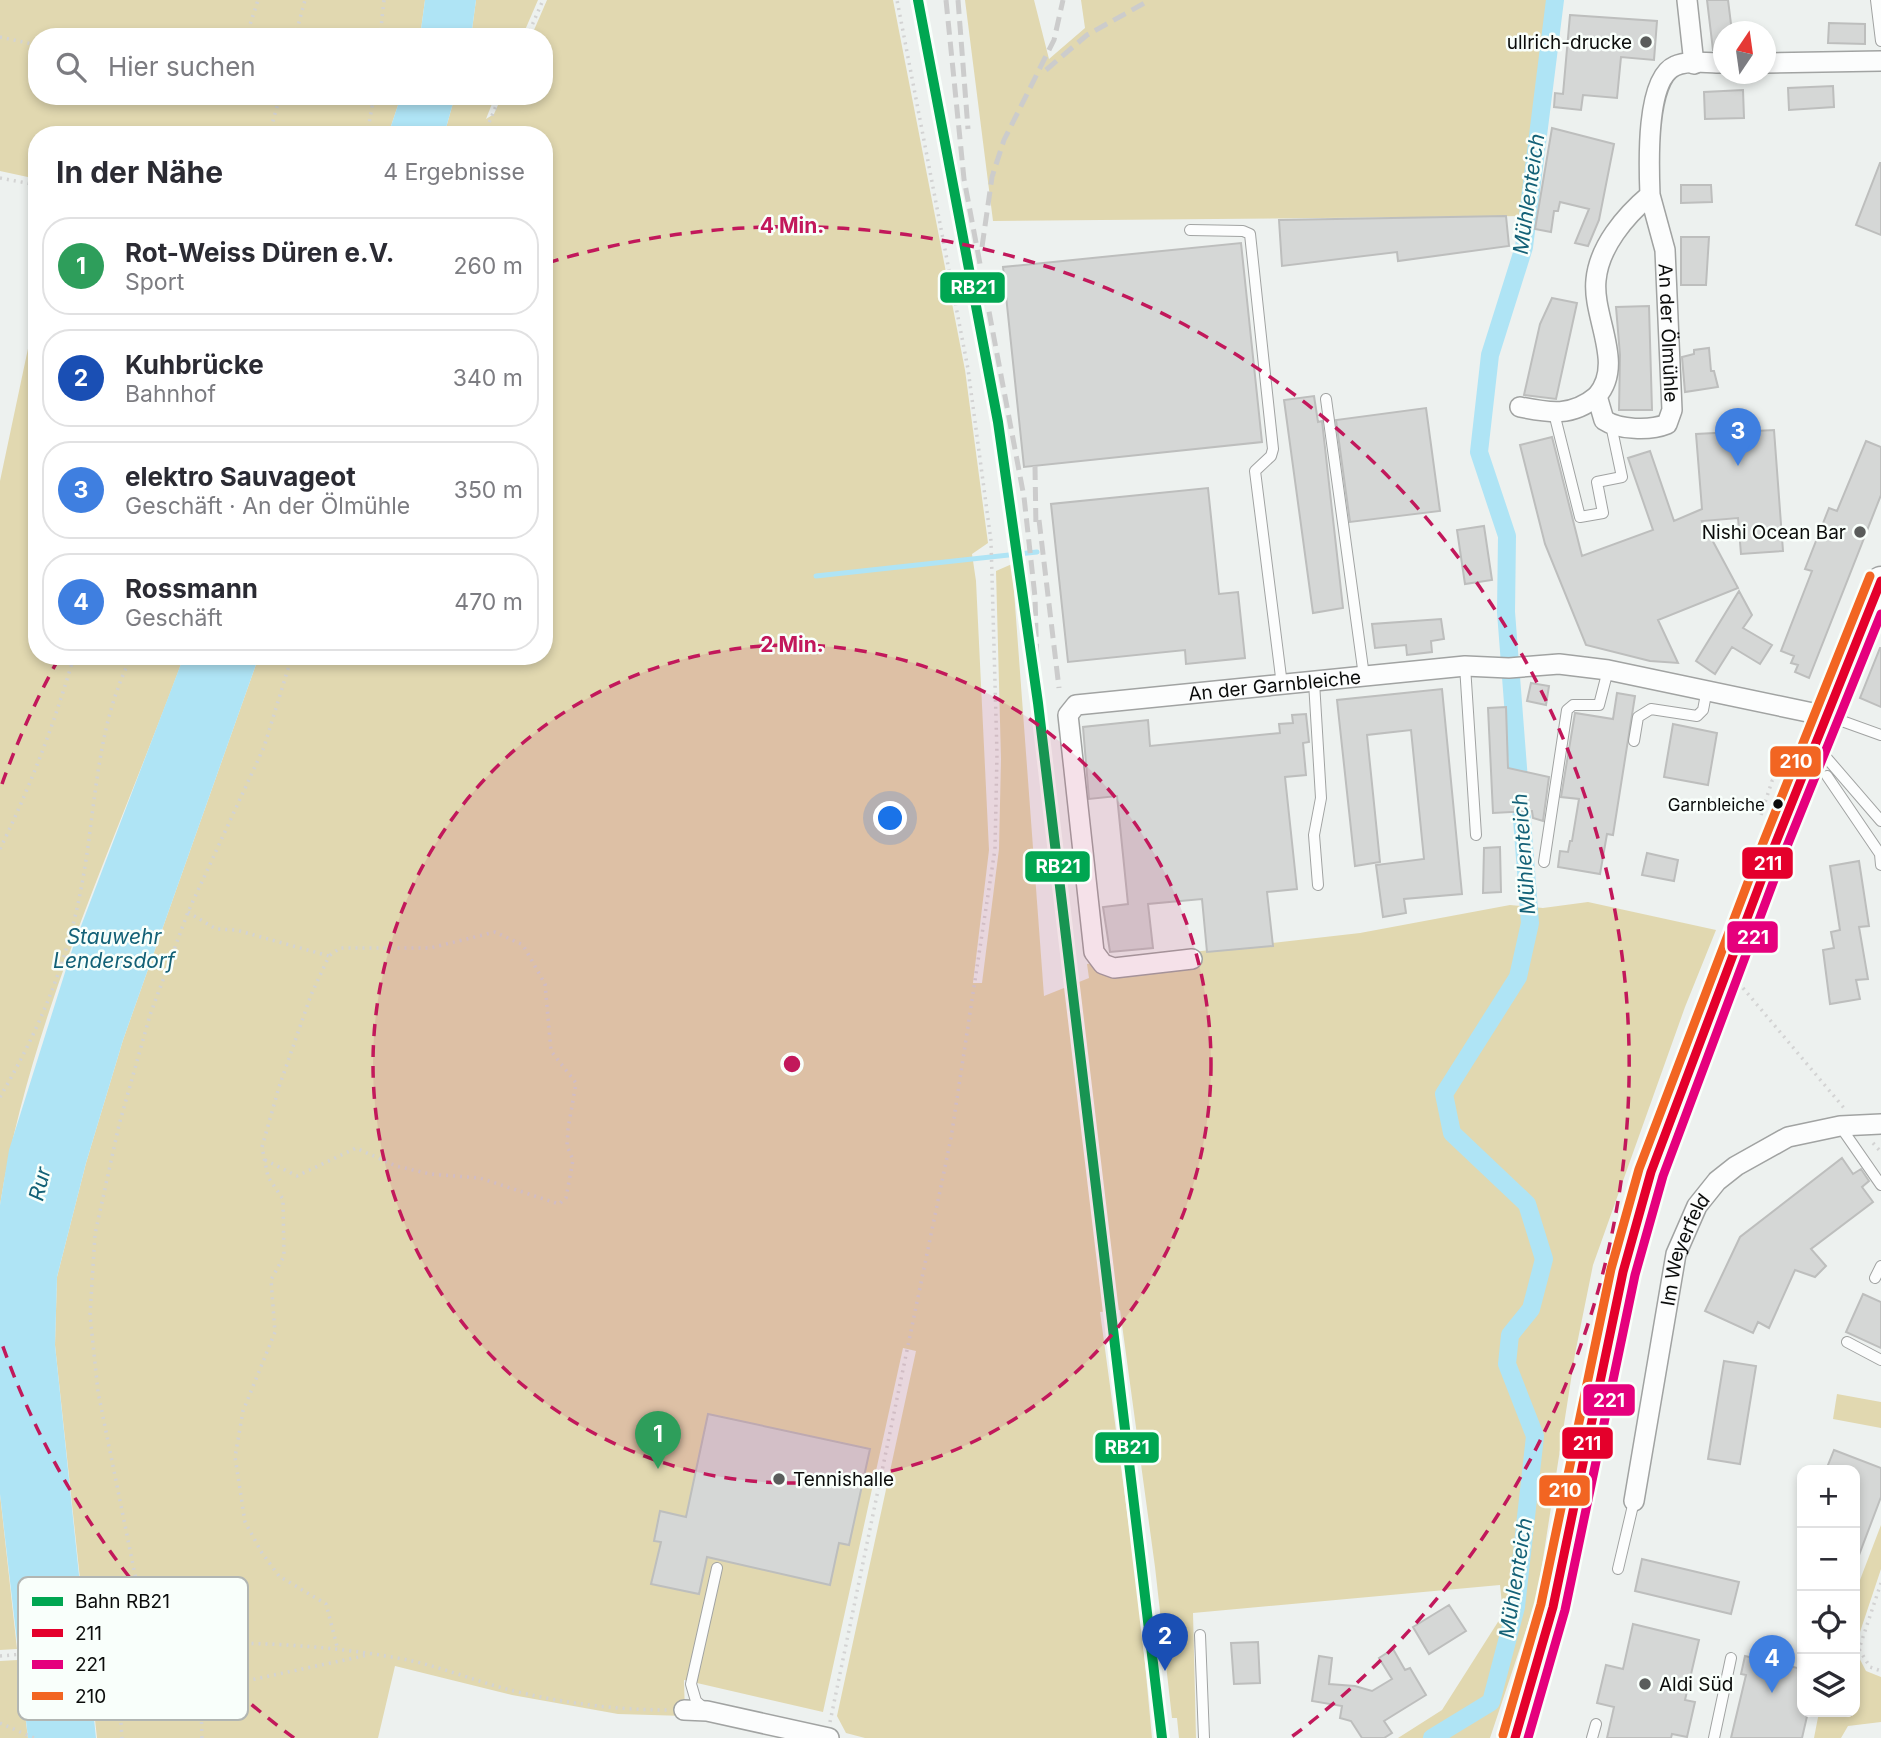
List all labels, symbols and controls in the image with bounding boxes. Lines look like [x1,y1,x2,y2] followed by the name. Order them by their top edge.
[1713,21,1776,84] north arrow
[28,28,553,105] search box
[1507,31,1632,54] place label: ullrich-drucke
[1638,34,1654,50] marker: ullrich-drucke
[52,48,90,86] icon: search
[108,51,256,82] text: Hier suchen
[1508,132,1549,256] water label: Mühlenteich
[56,154,223,190] text: In der Nähe
[383,158,525,186] text: 4 Ergebnisse
[760,213,824,238] text: 4 Min.
[125,237,394,268] text: Rot-Weiss Düren e.V.
[76,252,86,280] text: 1
[454,252,523,280] text: 260 m
[1654,263,1683,403] street label: An der Ölmühle
[125,268,184,296] text: Sport
[939,271,1006,304] line badge: RB21
[950,276,996,299] text: RB21
[125,349,264,380] text: Kuhbrücke
[74,364,88,392] text: 2
[453,364,523,392] text: 340 m
[125,380,216,408] text: Bahnhof
[1715,408,1761,466] pin: 3
[125,461,356,492] text: elektro Sauvageot
[74,476,88,504] text: 3
[454,476,523,504] text: 350 m
[125,492,410,520] text: Geschäft · An der Ölmühle
[1702,521,1846,544] place label: Nishi Ocean Bar
[1852,524,1868,540] marker: Nishi Ocean Bar
[125,573,258,604] text: Rossmann
[73,588,89,616] text: 4
[454,588,523,616] text: 470 m
[125,604,223,632] text: Geschäft
[760,632,824,657] text: 2 Min.
[1187,665,1362,706] street label: An der Garnbleiche
[1769,745,1822,778] line badge: 210
[1780,750,1812,773] text: 210
[1507,792,1540,916] water label: Mühlenteich
[1668,795,1765,815] place label: Garnbleiche
[1771,797,1785,811] marker: Garnbleiche
[873,801,907,835] your location
[1741,846,1794,880] line badge: 211
[1024,850,1091,883] line badge: RB21
[1754,852,1782,875] text: 211
[1035,855,1081,878] text: RB21
[1726,920,1779,954] line badge: 221
[53,924,177,973] water label: Stauwehr Lendersdorf
[1737,926,1769,949] text: 221
[780,1052,804,1076] centre of rings
[23,1163,56,1203] water label: Rur
[1656,1189,1715,1308] street label: Im Weyerfeld
[1582,1383,1636,1417] line badge: 221
[1593,1389,1625,1412] text: 221
[635,1411,681,1469] pin: 1
[1561,1426,1614,1460] line badge: 211
[1094,1431,1160,1464] line badge: RB21
[1573,1432,1601,1455] text: 211
[1104,1436,1150,1459] text: RB21
[1797,1465,1860,1717] map controls
[1797,1465,1860,1528] button: +
[793,1468,894,1491] place label: Tennishalle
[771,1471,787,1487] marker: Tennishalle
[1538,1474,1591,1507] line badge: 210
[1549,1479,1581,1502] text: 210
[1494,1516,1537,1640] water label: Mühlenteich
[1797,1528,1860,1591] button: −
[18,1577,248,1720] legend
[75,1590,170,1613] text: Bahn RB21
[1797,1591,1860,1654] button: locate
[1142,1613,1188,1671] pin: 2
[75,1622,102,1645] text: 211
[1749,1635,1795,1693] pin: 4
[75,1653,106,1676] text: 221
[1797,1654,1860,1717] button: layers
[1659,1673,1733,1696] place label: Aldi Süd
[1637,1676,1653,1692] marker: Aldi Süd
[75,1685,106,1708] text: 210

